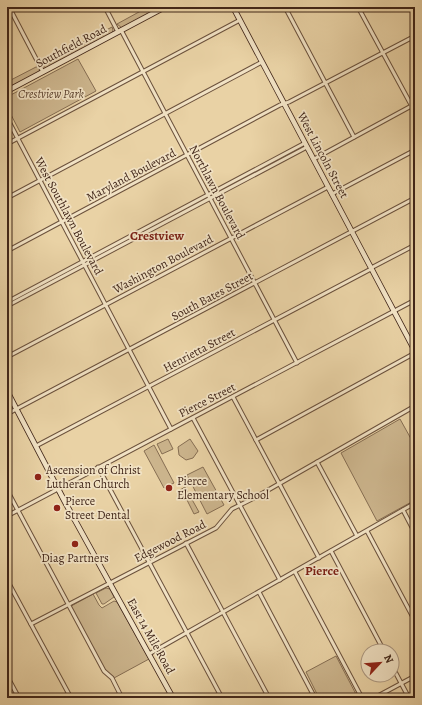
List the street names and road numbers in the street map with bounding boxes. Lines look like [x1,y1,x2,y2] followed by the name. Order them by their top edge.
[33,20,110,71] street label: Southfield Road
[293,108,352,201] street label: West Lincoln Street
[185,142,249,242] street label: Northlawn Boulevard
[83,144,179,205] street label: Maryland Boulevard
[31,154,107,278] street label: West Southlawn Boulevard
[109,231,216,298] street label: Washington Boulevard
[168,268,256,324] street label: South Bates Street
[160,324,238,376] street label: Henrietta Street
[176,379,238,421] street label: Pierce Street
[131,516,209,566] street label: Edgewood Road
[123,595,179,677] street label: East 14 Mile Road

